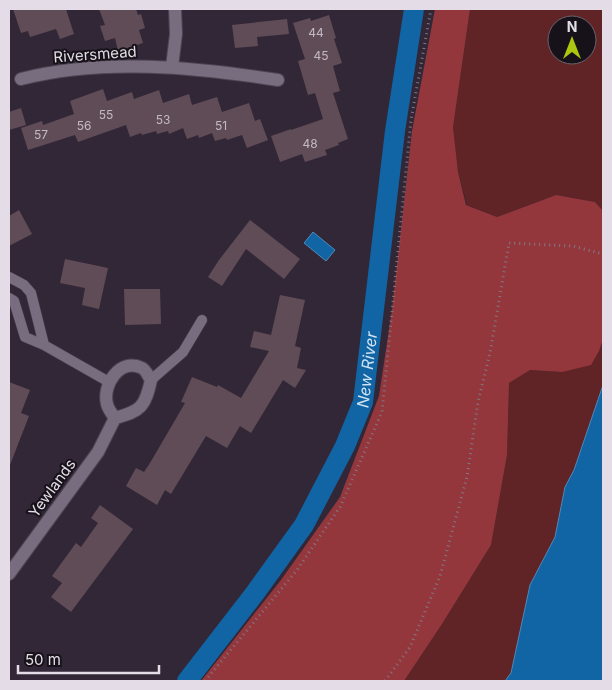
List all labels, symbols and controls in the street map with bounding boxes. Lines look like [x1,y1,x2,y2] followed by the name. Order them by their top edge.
[547,15,597,65] north arrow
[567,18,577,35] text: N
[308,25,324,40] house number: 44
[53,42,137,66] street label: Riversmead
[313,48,329,63] house number: 45
[99,107,113,122] house number: 55
[156,112,170,127] house number: 53
[77,118,91,133] house number: 56
[215,118,227,133] house number: 51
[34,127,48,142] house number: 57
[302,136,318,151] house number: 48
[352,330,381,409] water label: New River
[24,455,80,521] street label: Yewlands
[18,642,159,674] scale bar
[25,650,61,669] text: 50 m

